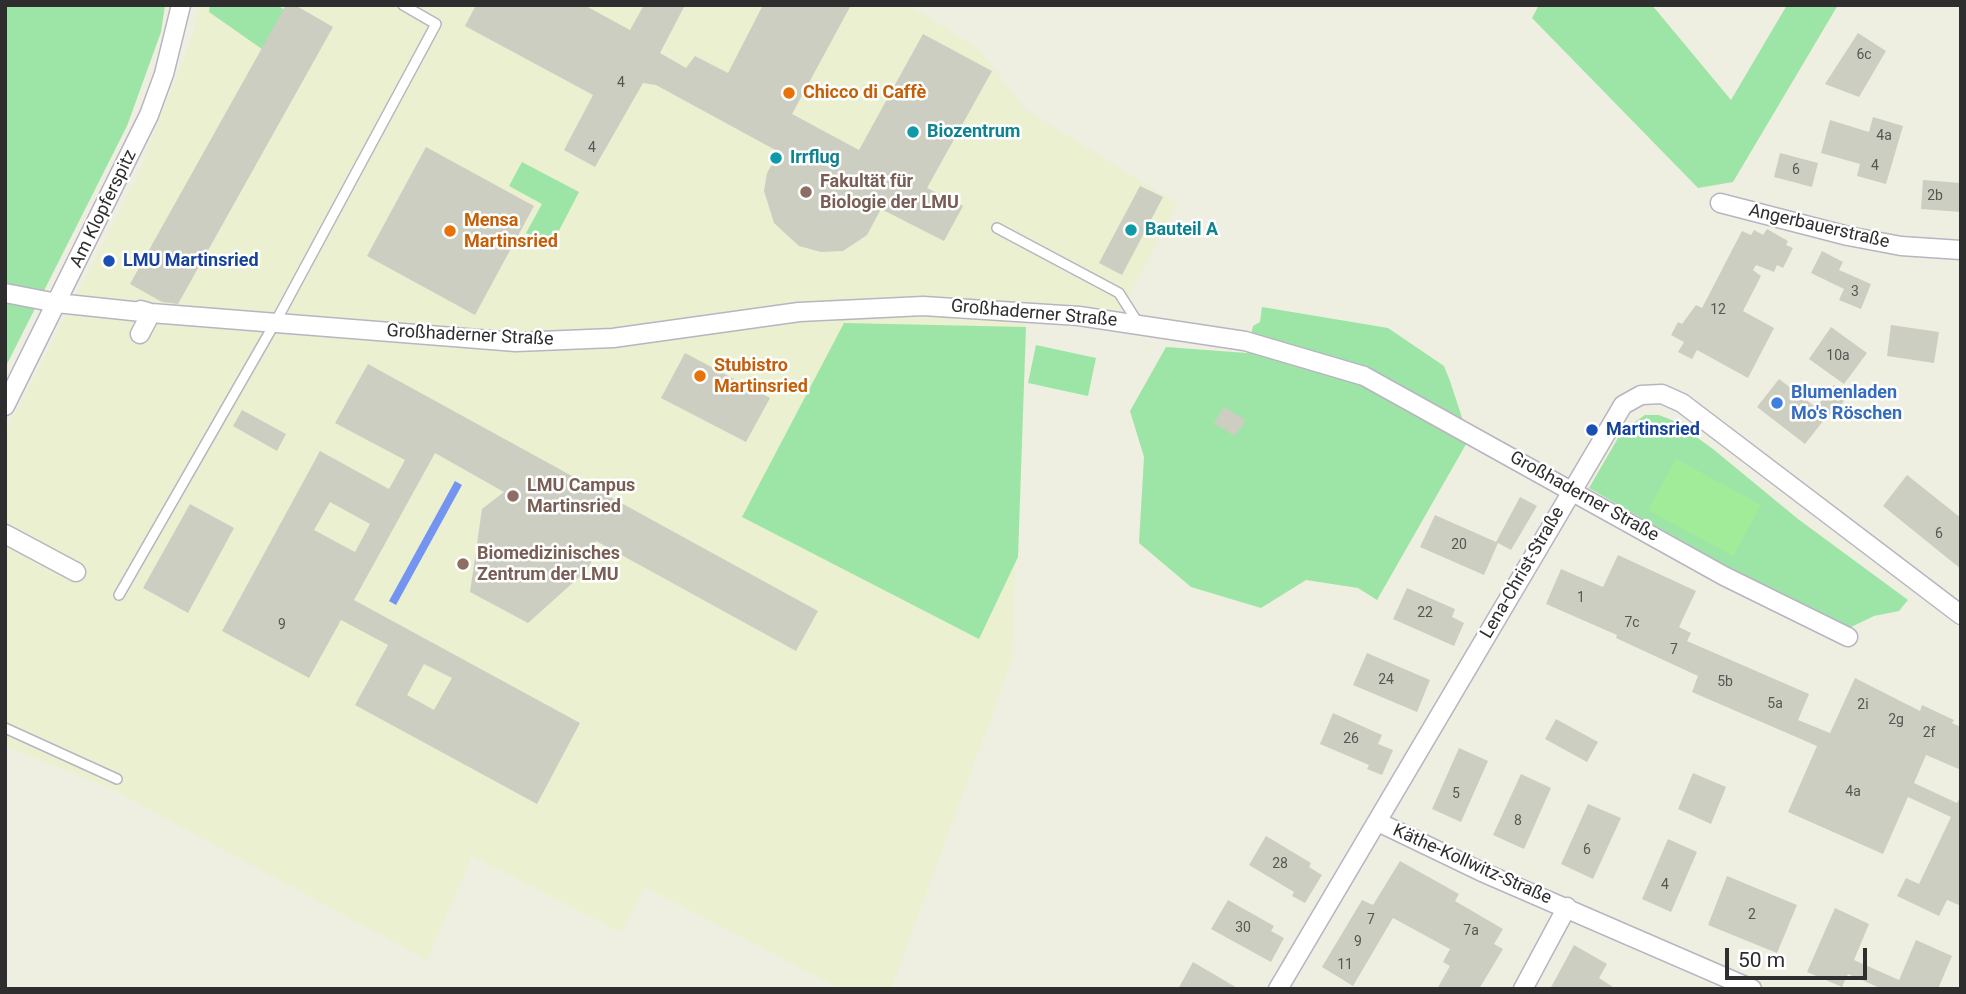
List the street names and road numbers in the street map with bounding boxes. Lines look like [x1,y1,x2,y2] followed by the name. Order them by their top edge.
[66,147,142,271] street label: Am Klopferspitz
[1746,200,1892,254] street label: Angerbauerstraße
[950,296,1118,332] street label: Großhaderner Straße
[386,321,554,351] street label: Großhaderner Straße
[1506,447,1662,547] street label: Großhaderner Straße
[1477,503,1569,643] street label: Lena-Christ-Straße
[1389,820,1555,910] street label: Käthe-Kollwitz-Straße

